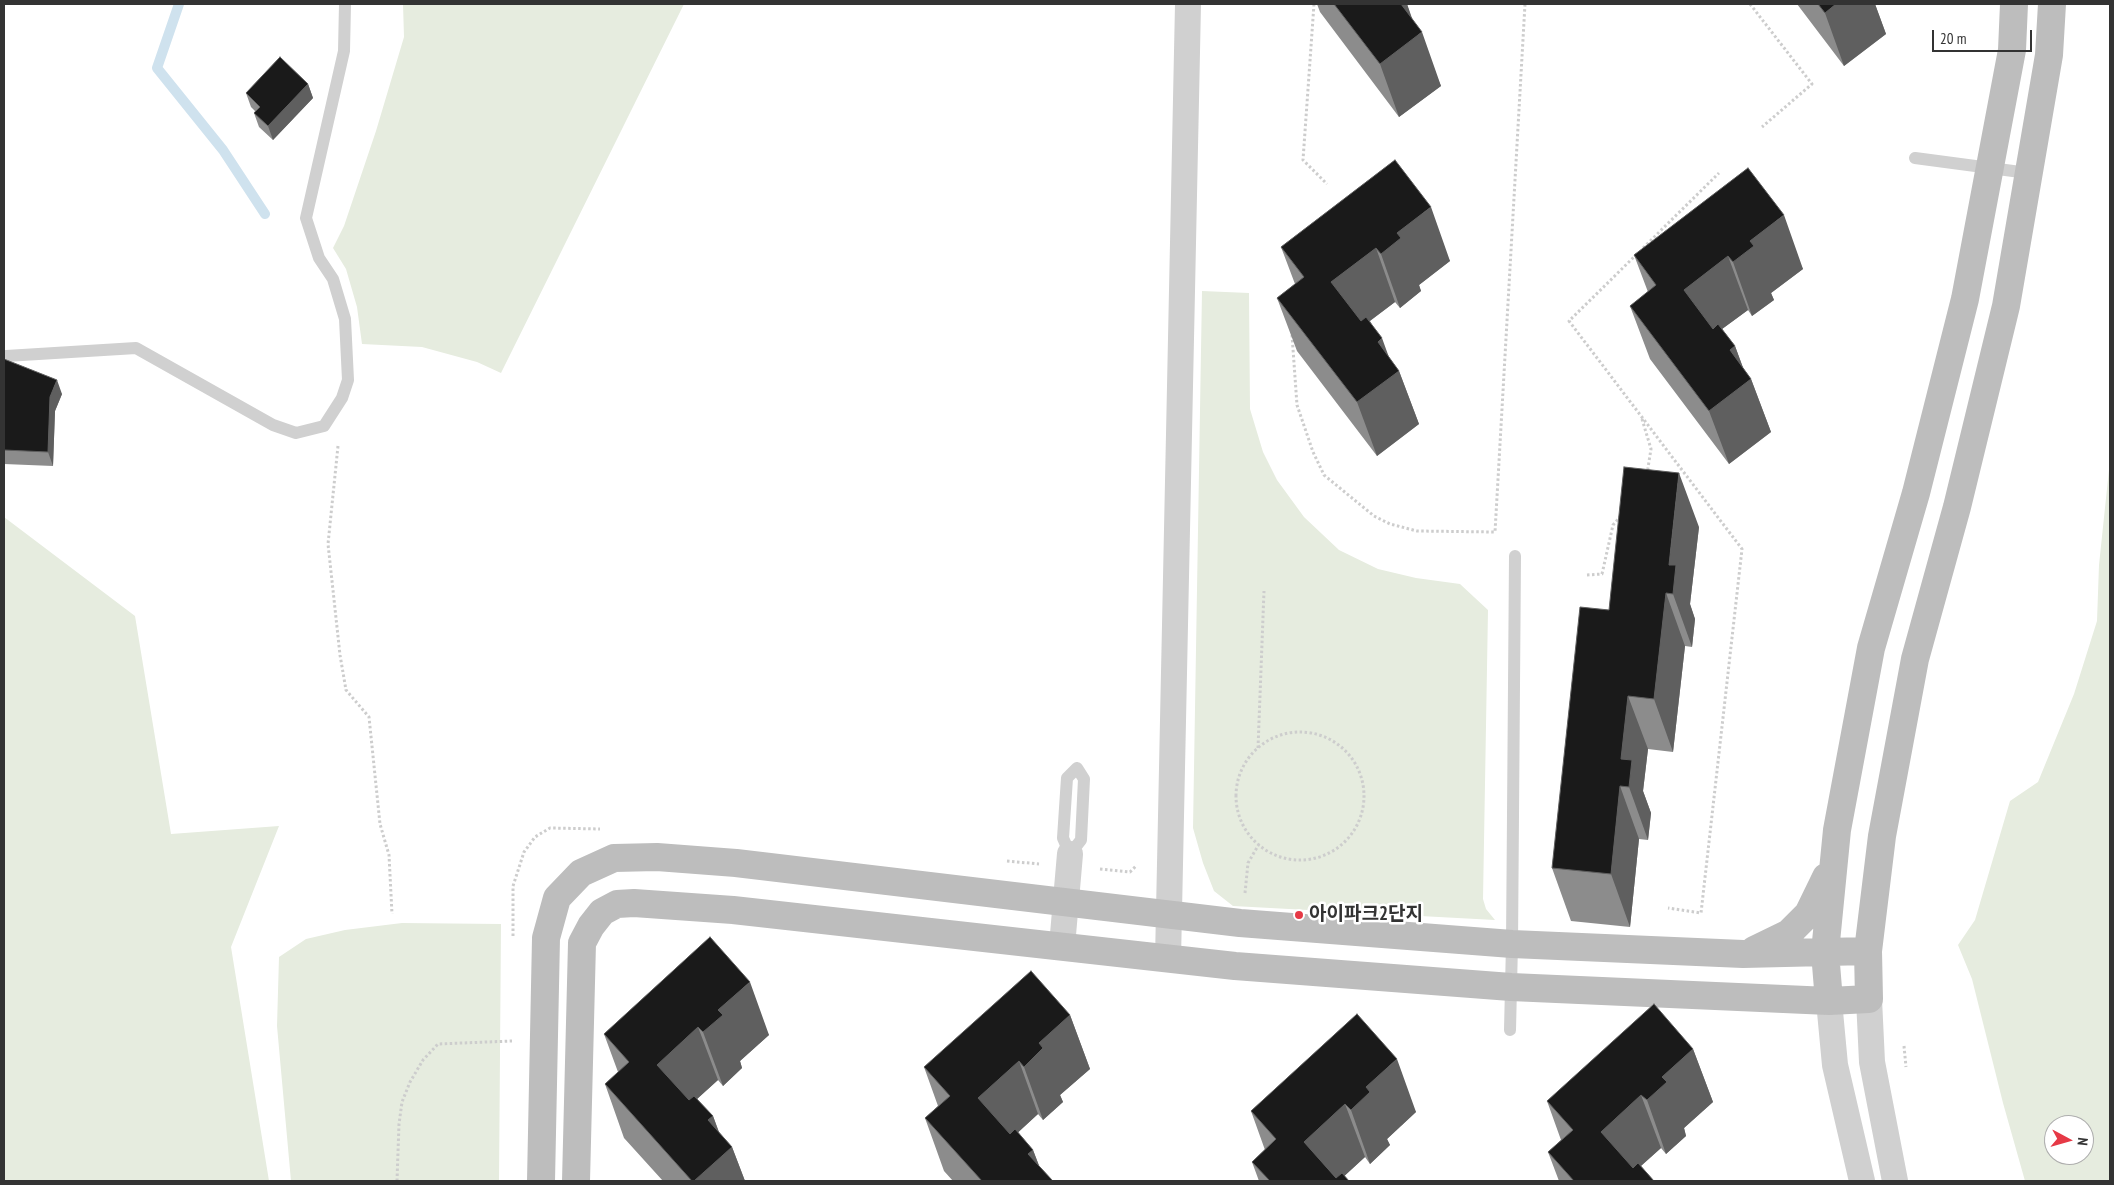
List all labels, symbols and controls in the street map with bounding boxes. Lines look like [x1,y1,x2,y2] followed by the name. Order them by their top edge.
[1934,20,2034,52] scale bar
[1940,29,1966,48] text: 20 m
[1309,904,1423,926] place label: 아이파크2단지
[1293,909,1305,921] marker: 아이파크2단지
[2044,1115,2094,1165] north arrow
[2074,1137,2092,1146] text: N

